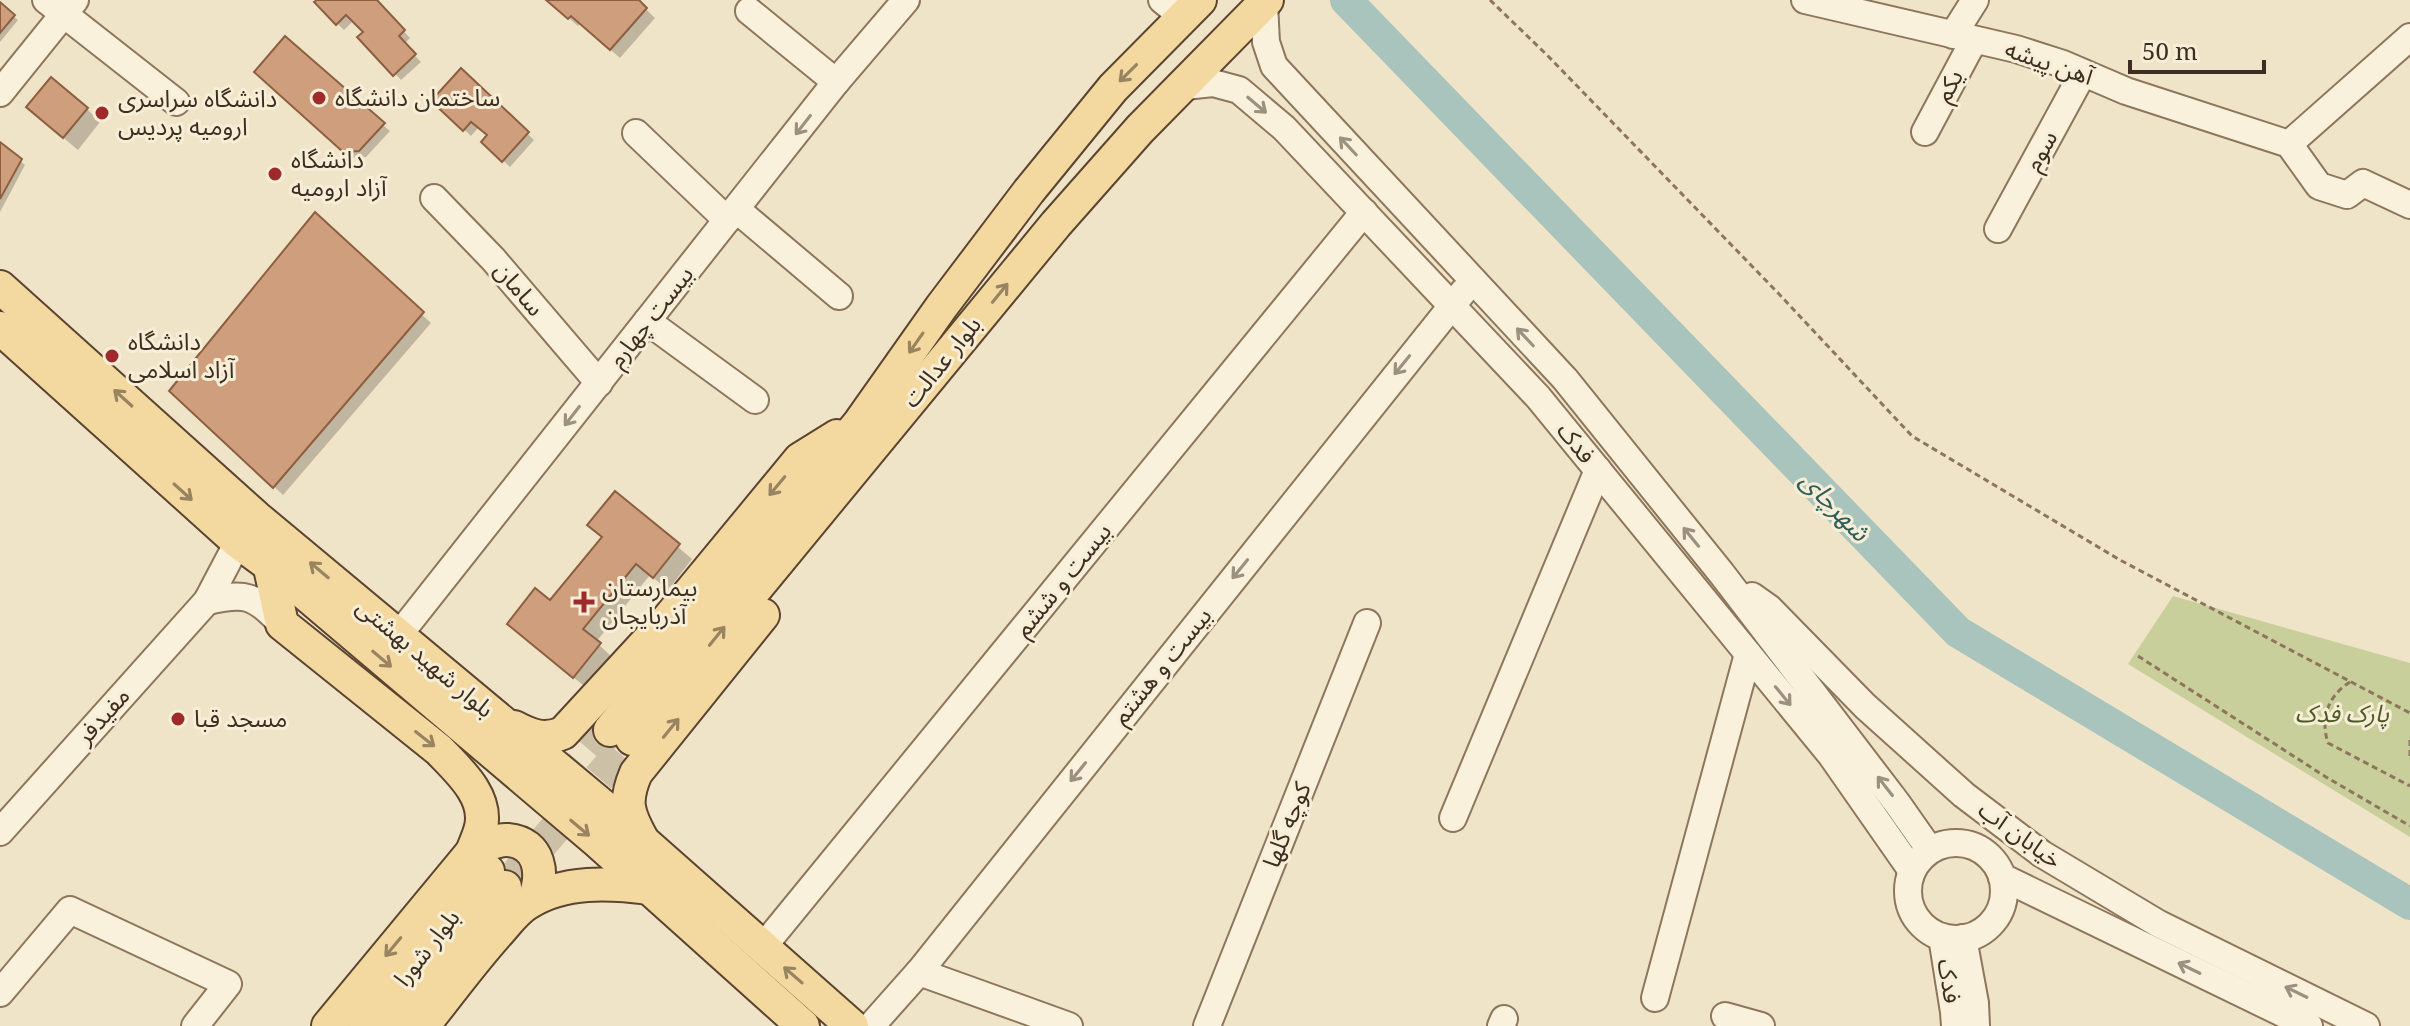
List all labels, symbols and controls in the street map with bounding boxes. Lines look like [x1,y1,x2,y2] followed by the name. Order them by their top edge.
[2130,24,2264,74] scale bar
[2001,31,2099,93] street label: آهن پیشه
[2142,34,2198,67] text: 50 m
[1119,63,1138,82] one-way arrow
[1925,63,1972,108] street label: یکم
[335,80,500,113] place label: ساختمان دانشگاه
[118,81,277,142] place label: دانشگاه سراسری ارومیه پردیس
[310,89,328,107] marker: ساختمان دانشگاه
[1246,96,1266,114] one-way arrow
[93,104,111,122] marker: دانشگاه سراسری ارومیه پردیس
[794,114,811,135] one-way arrow
[2015,124,2067,178] street label: سوم
[1339,136,1358,156] one-way arrow
[291,142,388,203] place label: دانشگاه آزاد ارومیه
[266,165,284,183] marker: دانشگاه آزاد ارومیه
[488,254,553,322] street label: سامان
[600,258,702,376] street label: بیست چهارم
[991,283,1009,303] one-way arrow
[894,308,988,414] street label: بلوار عدالت
[128,324,235,385] place label: دانشگاه آزاد اسلامی
[1516,327,1535,347] one-way arrow
[907,332,924,353] one-way arrow
[103,347,121,365] marker: دانشگاه آزاد اسلامی
[1394,354,1411,375] one-way arrow
[114,390,134,408] one-way arrow
[563,406,581,426] one-way arrow
[1550,414,1604,470] street label: فدک
[1793,462,1879,549] water label: شهرچای
[768,475,786,496] one-way arrow
[173,483,193,501] one-way arrow
[1006,515,1120,644] street label: بیست و ششم
[1683,527,1700,548] one-way arrow
[1232,558,1250,579] one-way arrow
[309,561,330,579] one-way arrow
[602,570,698,631] place label: بیمارستان آذربایجان
[350,589,502,724] street label: بلوار شهید بهشتی
[573,591,595,613] marker: بیمارستان آذربایجان
[1103,600,1220,732] street label: بیست و هشتم
[708,625,726,646] one-way arrow
[372,650,392,668] one-way arrow
[67,679,136,751] street label: مفیدفر
[1774,685,1791,706] one-way arrow
[2295,696,2390,730] park label: پارک فدک
[194,701,287,734] place label: مسجد قبا
[169,710,187,728] marker: مسجد قبا
[663,718,680,739] one-way arrow
[414,730,435,747] one-way arrow
[1070,761,1087,782] one-way arrow
[1254,776,1318,872] street label: کوچه گلها
[1876,776,1893,798] one-way arrow
[1972,792,2069,875] street label: خیابان آب
[569,819,590,837] one-way arrow
[385,902,466,993] street label: بلوار شورا
[384,937,402,957] one-way arrow
[1931,956,1970,1005] street label: فدک
[2177,959,2201,975] one-way arrow
[784,966,804,984] one-way arrow
[2285,983,2309,999] one-way arrow

